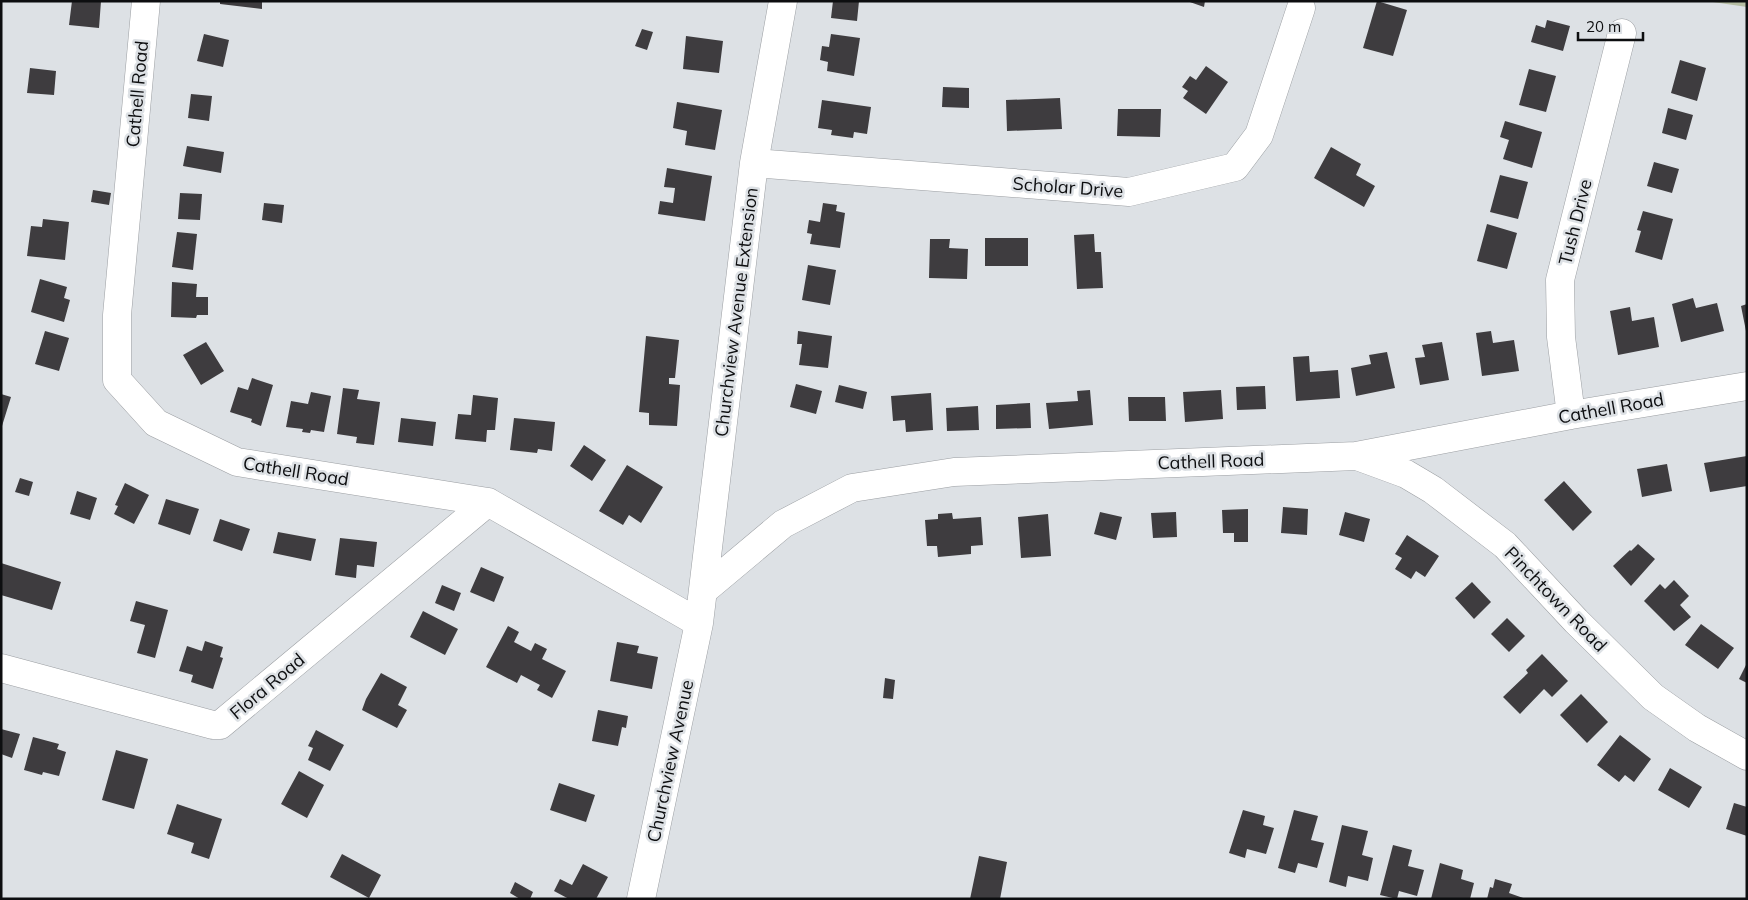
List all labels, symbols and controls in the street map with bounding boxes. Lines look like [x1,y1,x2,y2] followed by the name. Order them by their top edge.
[1578,10,1643,42] scale bar
[1586,17,1621,36] text: 20 m
[121,40,153,148] street label: Cathell Road
[1012,172,1124,202] street label: Scholar Drive
[1553,177,1597,267] street label: Tush Drive
[709,186,763,438] street label: Churchview Avenue Extension
[1556,387,1666,429] street label: Cathell Road
[1157,448,1265,474] street label: Cathell Road
[241,451,351,491] street label: Cathell Road
[1500,542,1612,656] street label: Pinchtown Road
[225,648,309,724] street label: Flora Road
[642,678,698,844] street label: Churchview Avenue

